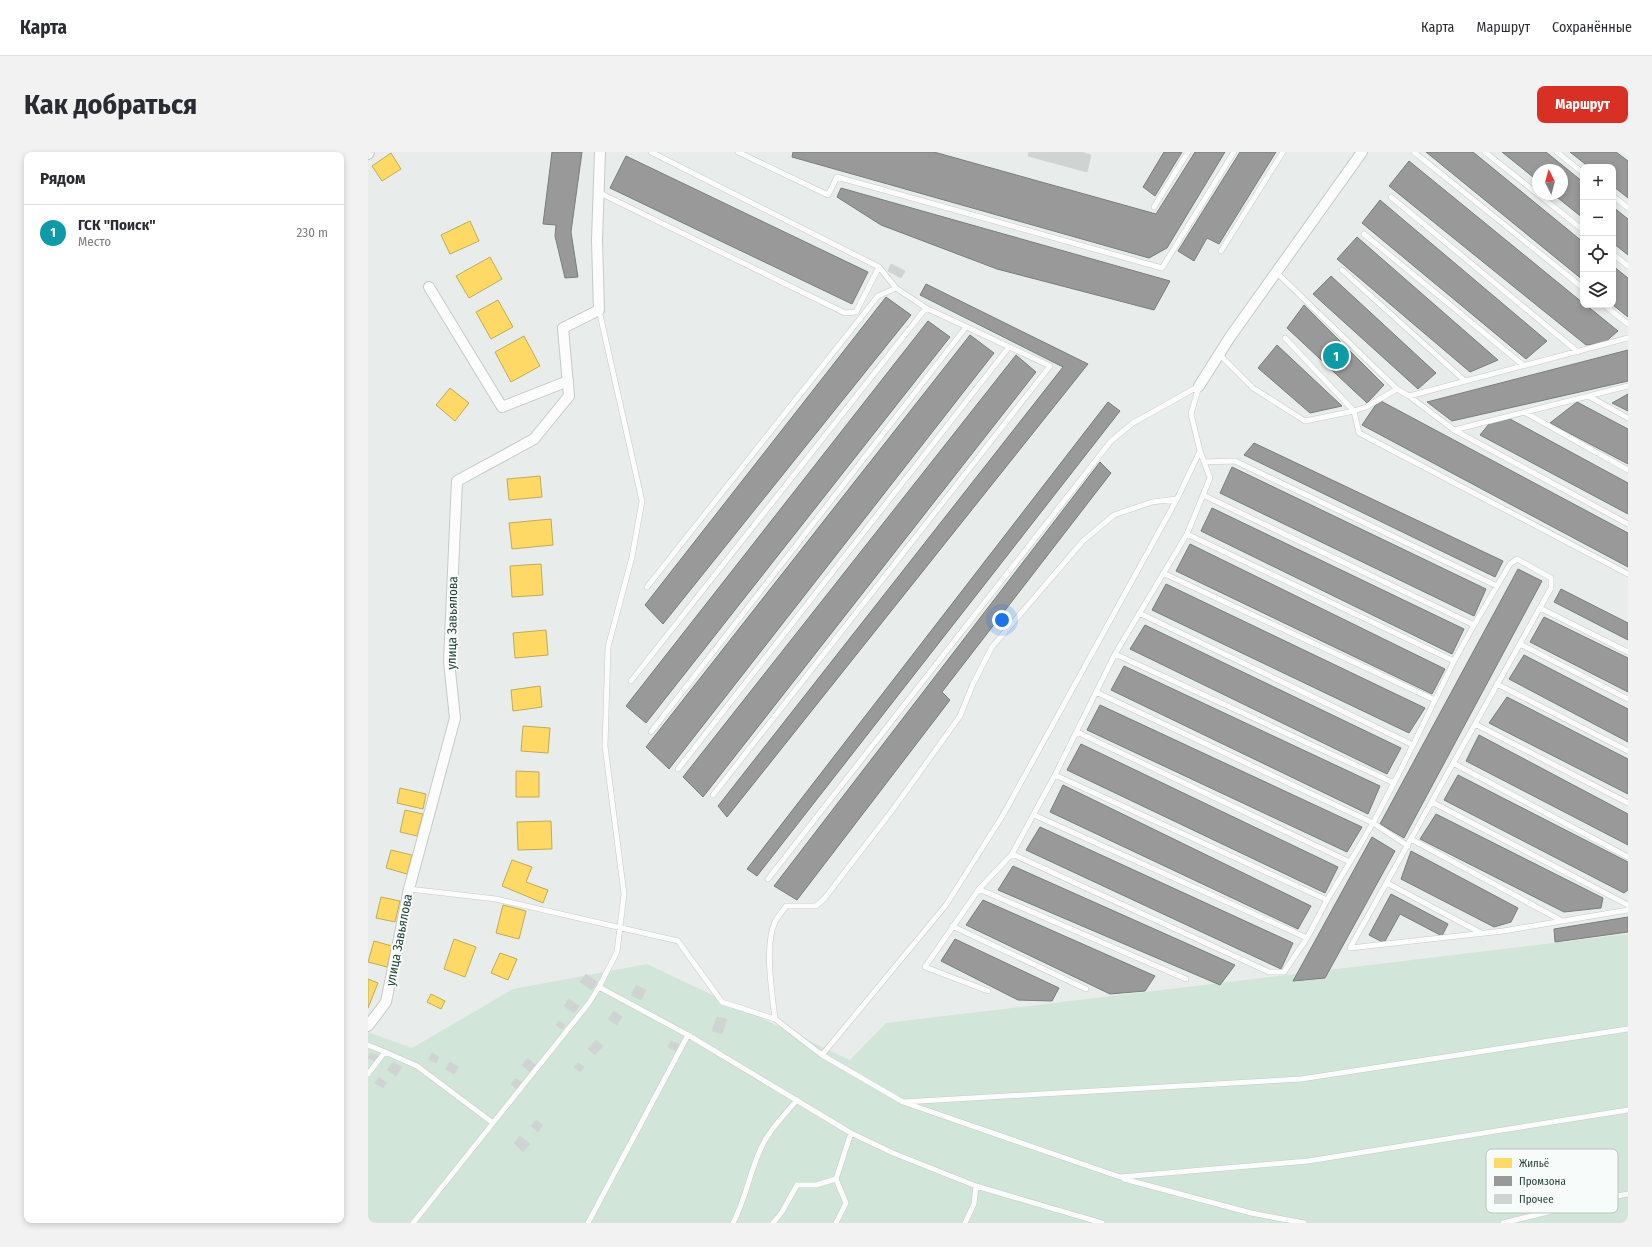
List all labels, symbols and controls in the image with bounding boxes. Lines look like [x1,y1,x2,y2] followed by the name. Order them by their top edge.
[20,16,67,39] text: Карта
[1421,19,1454,36] text: Карта
[1476,19,1530,36] text: Маршрут
[1552,19,1632,36] text: Сохранённые
[1537,86,1628,123] button: Маршрут
[24,88,197,121] text: Как добраться
[1532,164,1568,200] north arrow
[1580,164,1616,308] map controls
[1580,164,1616,200] button: +
[40,168,85,189] text: Рядом
[1580,200,1616,236] button: −
[78,216,156,234] text: ГСК "Поиск"
[50,225,56,240] text: 1
[297,225,328,240] text: 230 m
[78,234,111,249] text: Место
[1580,236,1616,272] button: locate
[1580,272,1616,308] button: layers
[1323,341,1349,371] pin: 1
[444,576,460,670] street label: улица Завьялова
[992,610,1012,630] your location
[383,893,415,987] street label: улица Завьялова
[1486,1149,1618,1213] legend
[1519,1157,1549,1170] text: Жильё
[1519,1175,1566,1188] text: Промзона
[1519,1193,1554,1206] text: Прочее

